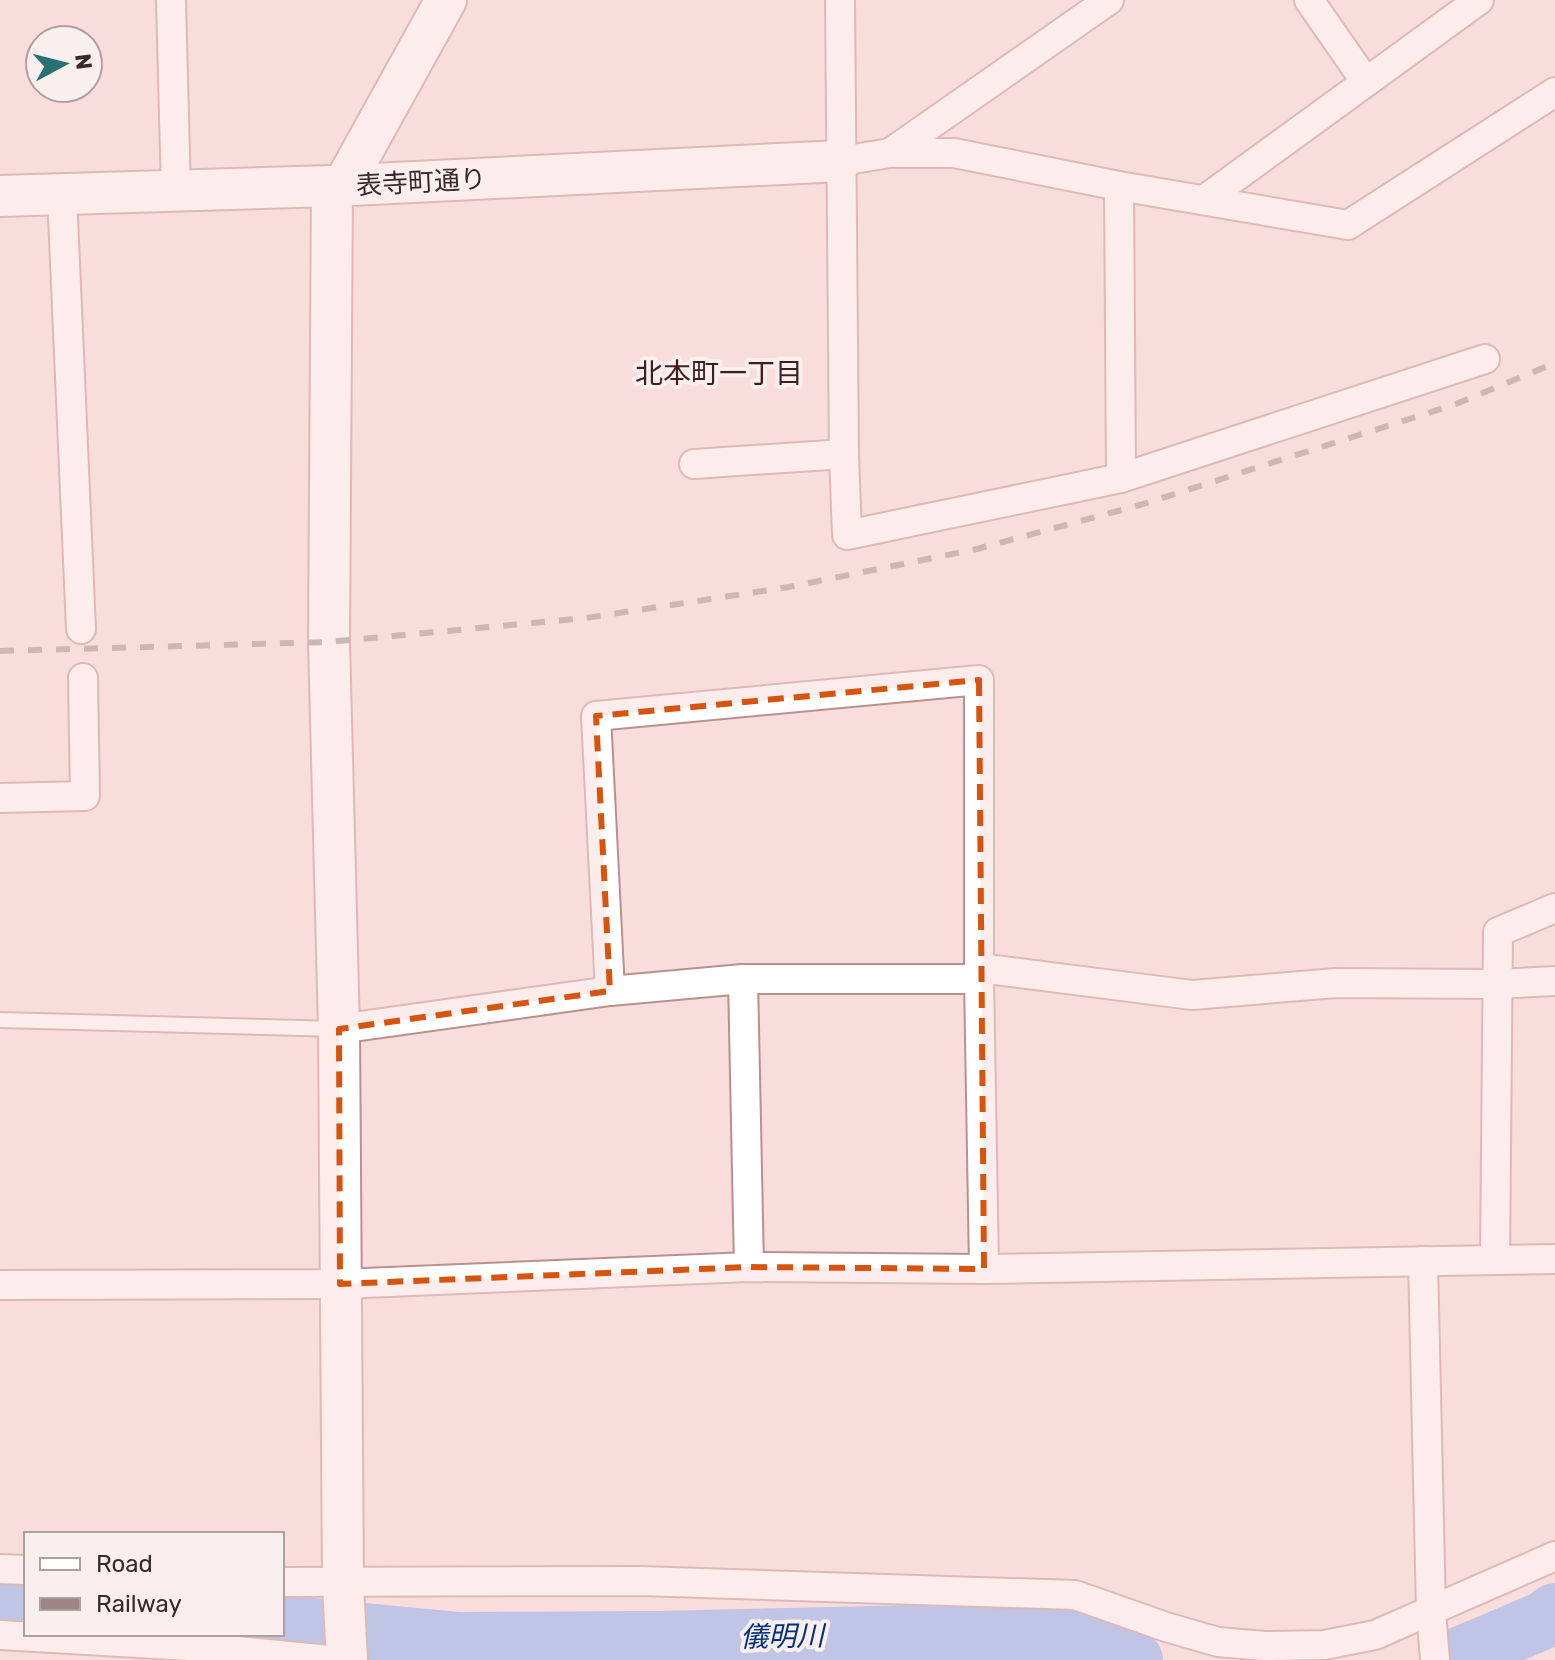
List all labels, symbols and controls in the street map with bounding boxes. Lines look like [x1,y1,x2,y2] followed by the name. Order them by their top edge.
[24,24,104,104] north arrow
[69,52,98,71] text: N
[355,164,487,201] street label: 表寺町通り
[635,357,803,390] district label: 北本町一丁目
[24,1532,284,1636] legend
[96,1550,153,1578] text: Road
[96,1590,182,1618] text: Railway
[740,1619,827,1654] water label: 儀明川

